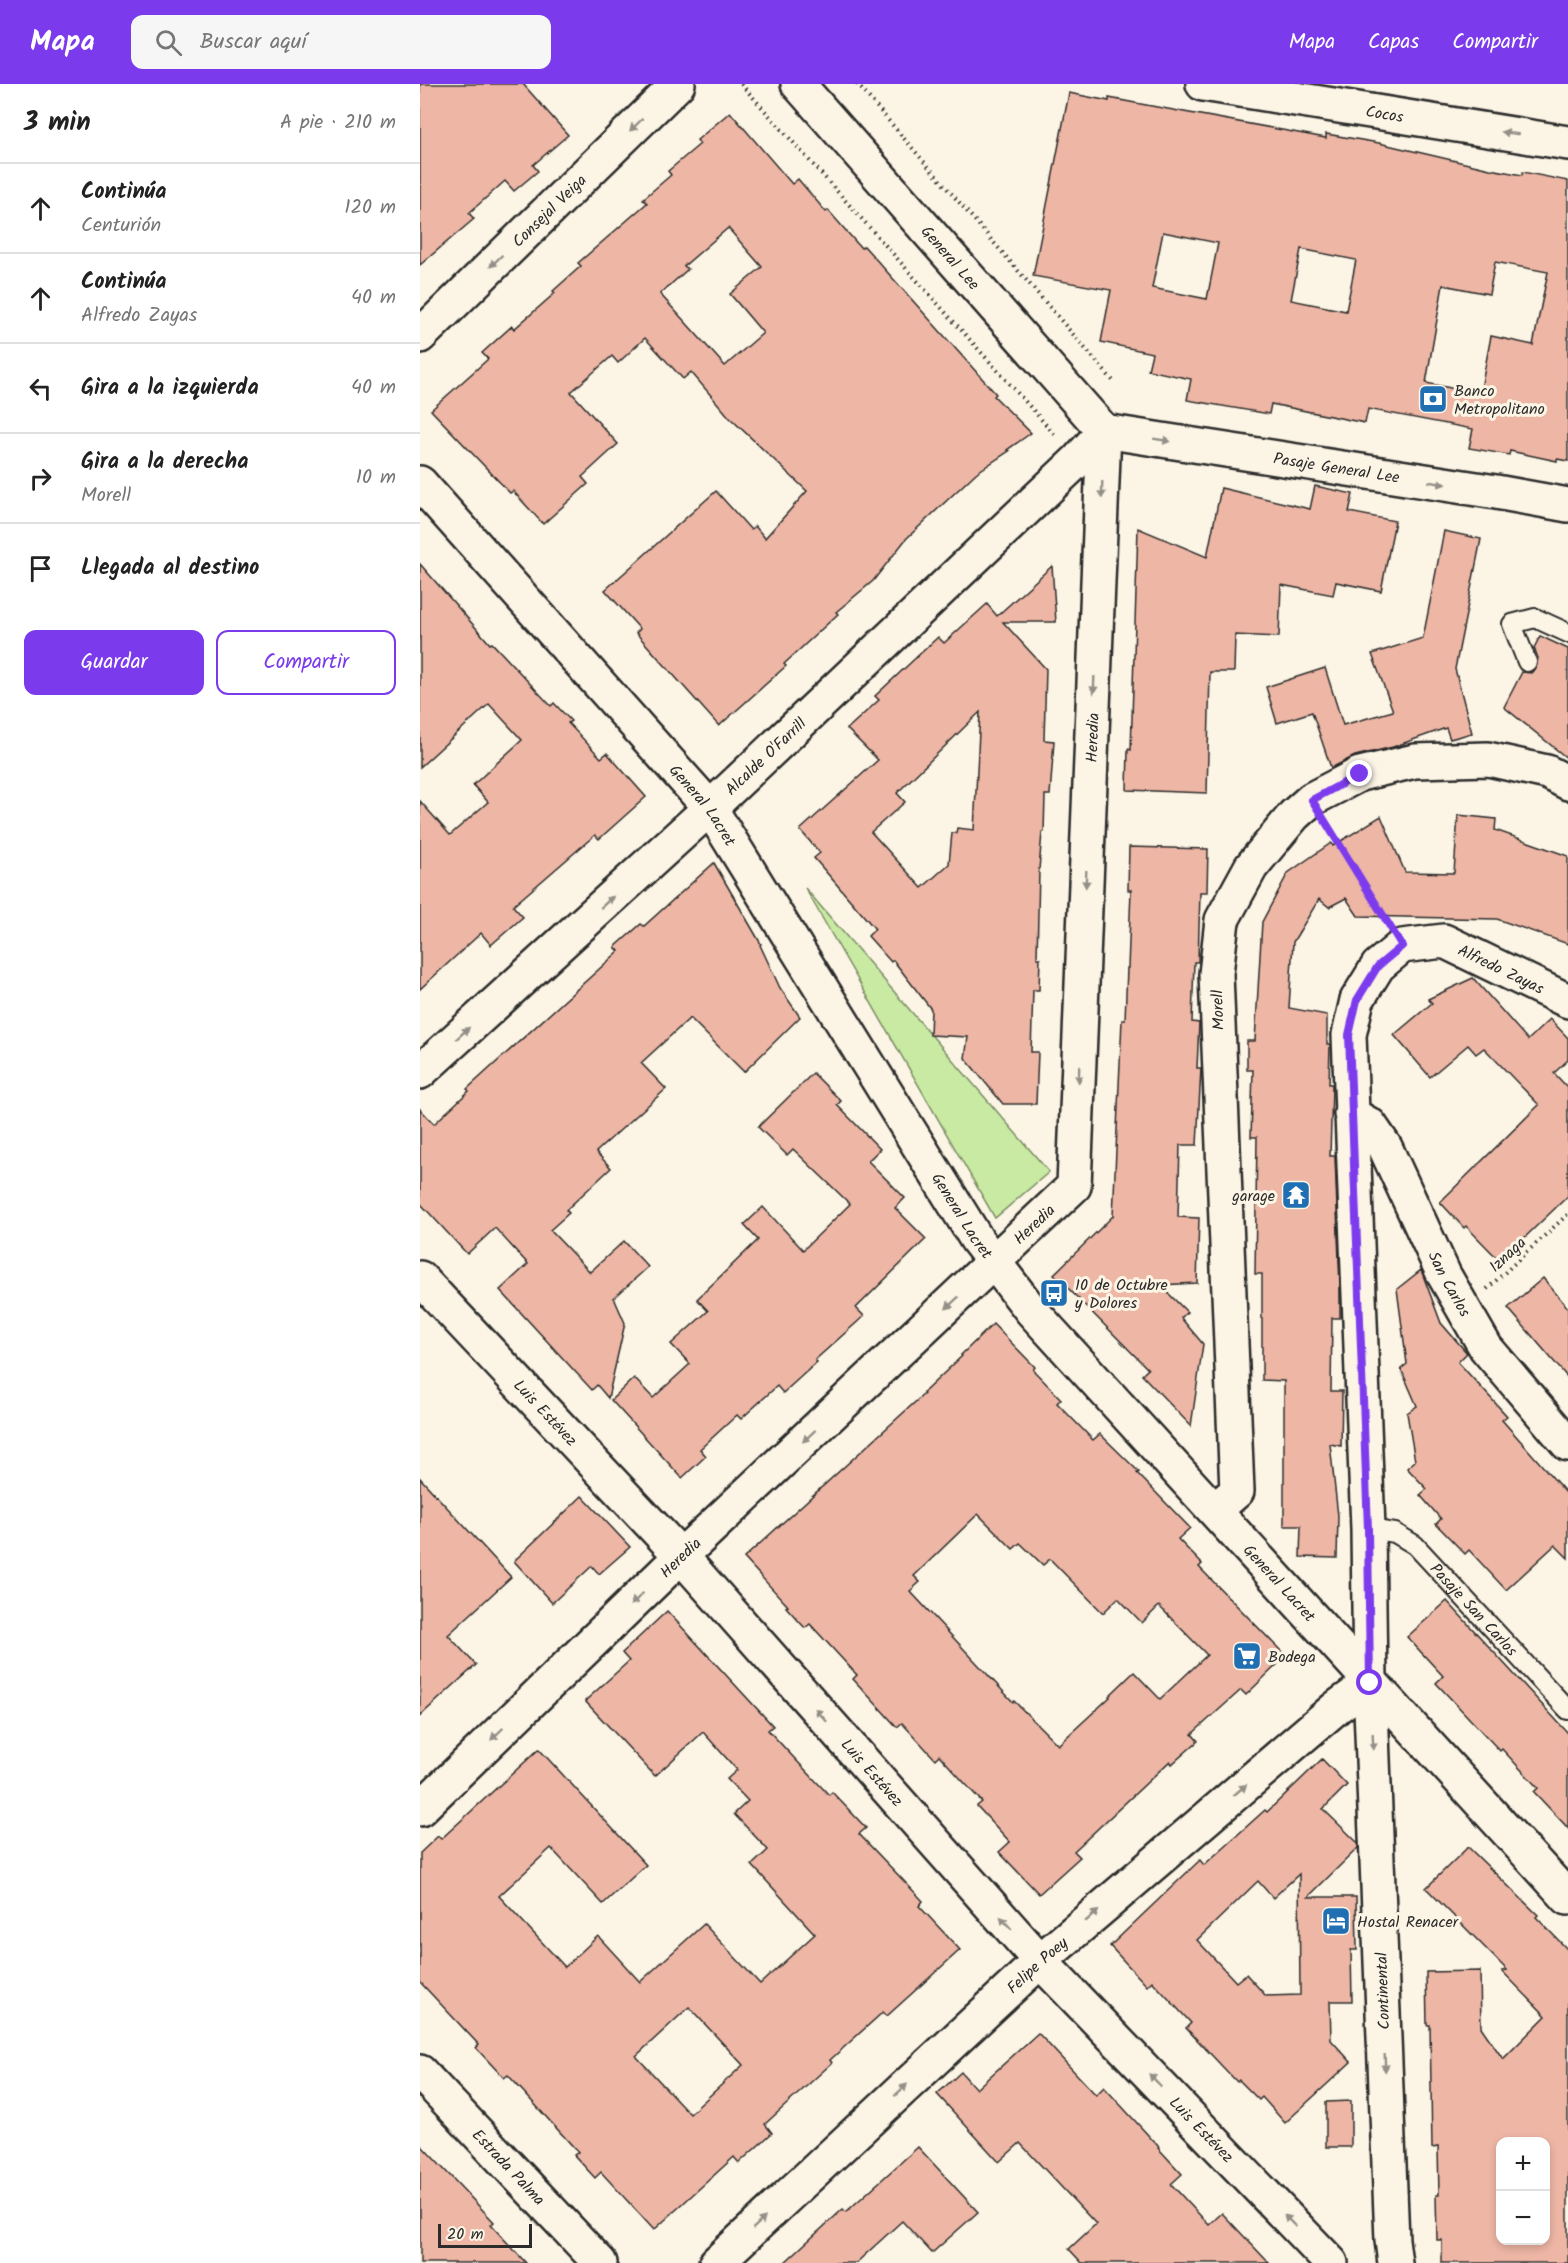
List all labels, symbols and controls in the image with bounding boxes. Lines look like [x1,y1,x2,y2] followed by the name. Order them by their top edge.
[131,15,551,69] search box
[30,20,95,65] text: Mapa
[200,25,307,60] text: Buscar aquí
[152,26,185,59] icon: search
[1289,26,1335,59] text: Mapa
[1368,26,1419,59] text: Capas
[1452,26,1538,59] text: Compartir
[1364,99,1405,130] street label: Cocos
[24,102,91,144] text: 3 min
[280,107,396,139] text: A pie · 210 m
[628,118,643,132] one-way arrow
[1501,129,1520,138] one-way arrow
[507,169,593,254] street label: Consejal Veiga
[81,175,166,210] text: Continúa
[24,192,57,225] icon: ahead
[344,192,396,224] text: 120 m
[81,210,161,242] text: Centurión
[914,220,985,296] street label: General Lee
[489,254,504,268] one-way arrow
[81,265,166,300] text: Continúa
[24,282,57,315] icon: ahead
[351,282,396,314] text: 40 m
[81,300,197,332] text: Alfredo Zayas
[81,371,259,406] text: Gira a la izquierda
[24,372,57,405] icon: left
[351,372,396,404] text: 40 m
[1454,379,1545,422] place label: Banco Metropolitano
[1417,383,1449,415] bank icon: Banco Metropolitano
[1152,436,1171,445] one-way arrow
[81,445,248,480] text: Gira a la derecha
[1272,447,1401,491] street label: Pasaje General Lee
[24,462,57,495] icon: right
[356,462,396,494] text: 10 m
[1428,478,1447,487] one-way arrow
[81,480,131,512] text: Morell
[1097,480,1106,499] one-way arrow
[81,551,259,586] text: Llegada al destino
[24,552,57,585] icon: arrive
[24,630,204,695] button: Guardar
[216,630,396,695] button: Compartir
[1089,675,1099,694] one-way arrow
[720,712,813,802] street label: Alcalde O'Farrill
[1080,712,1107,763] street label: Heredia
[663,759,742,852] street label: General Lacret
[1346,760,1372,786] route end
[1082,870,1091,889] one-way arrow
[600,895,614,909] one-way arrow
[1453,939,1548,1002] street label: Alfredo Zayas
[1205,989,1232,1030] street label: Morell
[455,1027,470,1040] one-way arrow
[1074,1065,1083,1084] one-way arrow
[924,1168,999,1265] street label: General Lacret
[1280,1179,1312,1211] temple icon: garage
[1231,1184,1275,1209] place label: garage
[1008,1199,1061,1251] street label: Heredia
[1484,1231,1532,1279] street label: Iznaga
[1421,1247,1477,1322] street label: San Carlos
[1074,1273,1168,1316] place label: 10 de Octubre y Dolores
[1038,1277,1070,1309] bus stop icon: 10 de Octubre y Dolores
[944,1296,959,1310] one-way arrow
[507,1374,583,1452] street label: Luis Estévez
[802,1429,817,1443] one-way arrow
[654,1532,708,1584] street label: Heredia
[1237,1539,1322,1629] street label: General Lacret
[1423,1558,1523,1663] street label: Pasaje San Carlos
[630,1592,645,1606] one-way arrow
[1231,1640,1263,1672] supermarket icon: Bodega
[1268,1645,1316,1670] place label: Bodega
[1356,1669,1382,1695] route start
[814,1707,828,1722] one-way arrow
[490,1727,504,1741] one-way arrow
[1368,1732,1377,1751] one-way arrow
[834,1733,909,1813] street label: Luis Estévez
[1232,1784,1247,1797] one-way arrow
[1320,1905,1352,1937] hotel icon: Hostal Renacer
[1084,1910,1099,1923] one-way arrow
[1357,1910,1460,1935] place label: Hostal Renacer
[999,1916,1013,1931] one-way arrow
[1001,1931,1074,2000] street label: Felipe Poey
[1370,1952,1397,2030] street label: Continental
[1380,2053,1390,2072] one-way arrow
[1148,2074,1162,2088] one-way arrow
[894,2083,909,2097] one-way arrow
[1163,2091,1239,2169] street label: Luis Estévez
[466,2124,551,2212] street label: Estrada Palma
[1496,2137,1550,2245] map controls
[1496,2137,1550,2191] button: +
[1496,2191,1550,2245] button: −
[1283,2213,1297,2228] one-way arrow
[751,2216,766,2230] one-way arrow
[438,2221,532,2248] scale bar
[447,2222,483,2247] text: 20 m

